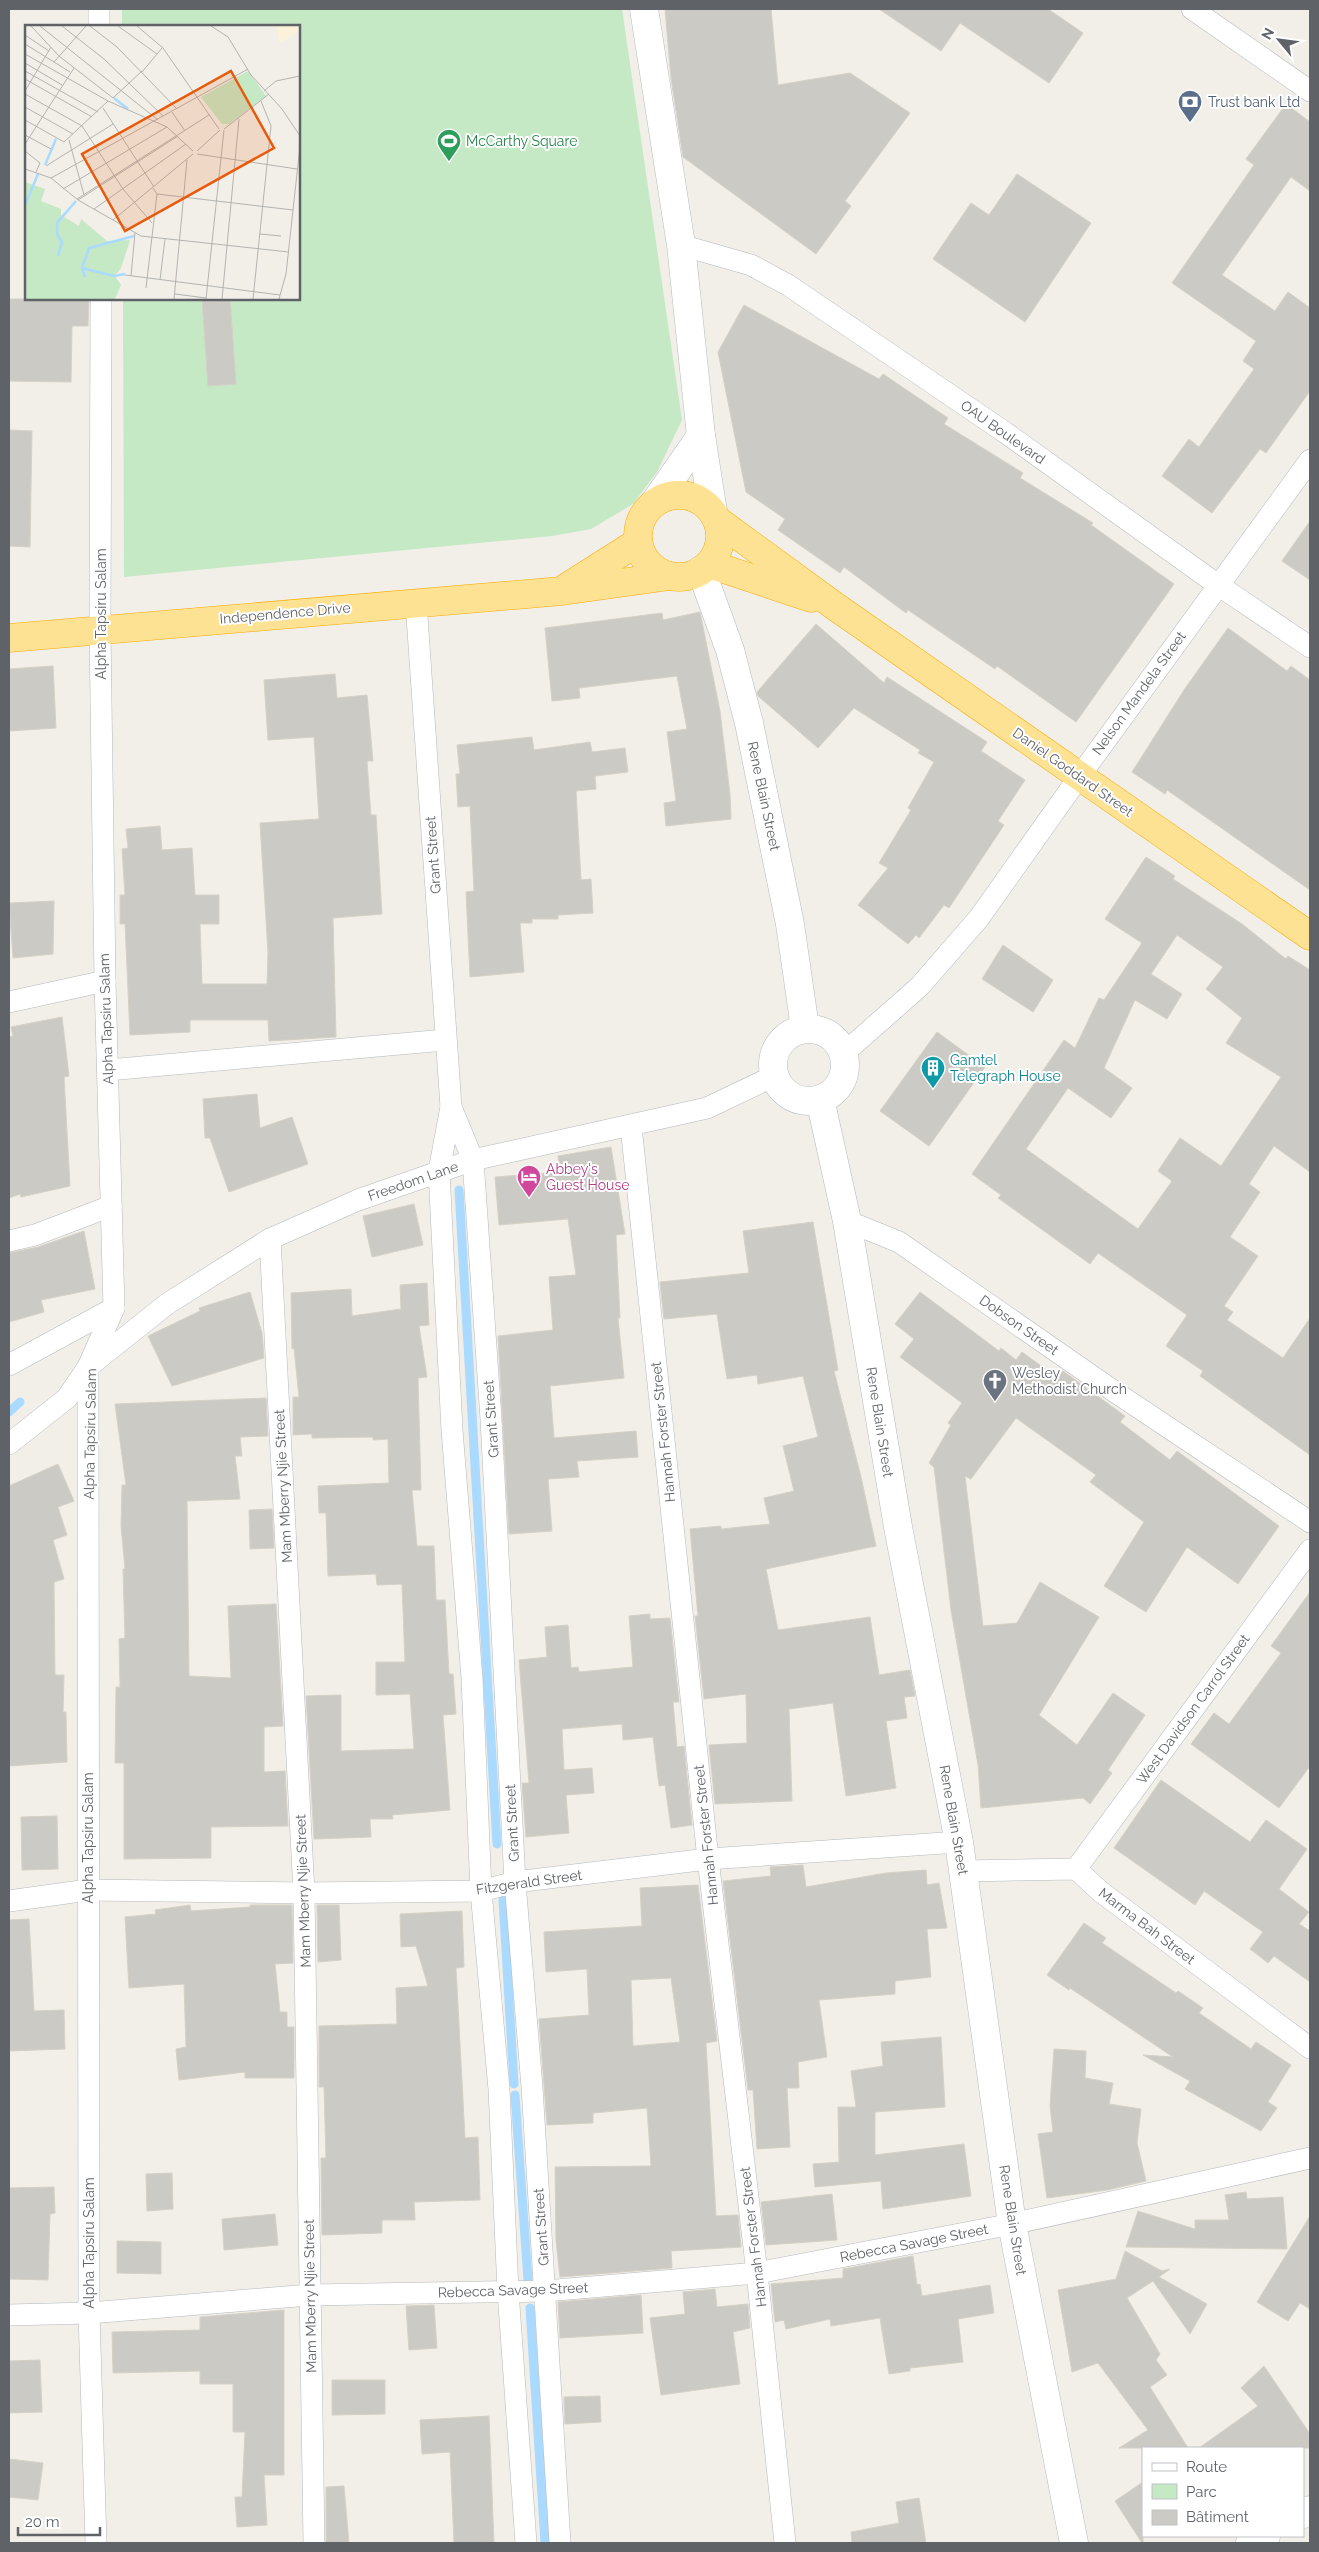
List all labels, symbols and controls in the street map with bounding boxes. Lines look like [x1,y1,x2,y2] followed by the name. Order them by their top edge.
[1254,15,1304,65] north arrow
[25,25,300,300] inset map
[1258,25,1277,42] text: N
[1177,89,1203,123] bank icon: Trust bank Ltd
[1208,94,1300,110] place label: Trust bank Ltd
[436,128,462,162] sports icon: McCarthy Square
[466,133,577,149] place label: McCarthy Square
[958,397,1048,467] street label: OAU Boulevard
[93,548,109,680] street label: Alpha Tapsiru Salam
[219,599,351,627] street label: Independence Drive
[1089,628,1189,758] street label: Nelson Mandela Street
[1010,724,1136,820] street label: Daniel Goddard Street
[745,740,783,852] street label: Rene Blain Street
[422,815,444,894] street label: Grant Street
[96,953,116,1085] street label: Alpha Tapsiru Salam
[950,1052,1061,1084] place label: Gamtel Telegraph House
[920,1055,946,1089] building icon: Gamtel Telegraph House
[366,1158,460,1204] street label: Freedom Lane
[546,1161,629,1193] place label: Abbey's Guest House
[516,1164,542,1198] hotel icon: Abbey's Guest House
[976,1292,1062,1358] street label: Dobson Street
[648,1361,678,1503] street label: Hannah Forster Street
[1012,1365,1127,1397] place label: Wesley Methodist Church
[863,1366,897,1479] street label: Rene Blain Street
[81,1368,99,1500] street label: Alpha Tapsiru Salam
[982,1368,1008,1402] church icon: Wesley Methodist Church
[480,1379,502,1458] street label: Grant Street
[271,1409,295,1563] street label: Mam Mberry Njie Street
[1133,1631,1253,1787] street label: West Davidson Carrol Street
[691,1764,721,1906] street label: Hannah Forster Street
[936,1764,972,1877] street label: Rene Blain Street
[80,1772,96,1904] street label: Alpha Tapsiru Salam
[502,1783,522,1862] street label: Grant Street
[292,1814,314,1968] street label: Mam Mberry Njie Street
[475,1867,583,1897] street label: Fitzgerald Street
[1096,1885,1199,1968] street label: Marma Bah Street
[996,2164,1030,2277] street label: Rene Blain Street
[736,2166,770,2308] street label: Hannah Forster Street
[81,2177,97,2309] street label: Alpha Tapsiru Salam
[530,2187,552,2266] street label: Grant Street
[301,2219,319,2373] street label: Mam Mberry Njie Street
[839,2221,990,2265] street label: Rebecca Savage Street
[437,2279,589,2301] street label: Rebecca Savage Street
[1142,2447,1304,2537] legend
[1186,2458,1227,2476] text: Route
[1186,2483,1217,2501] text: Parc
[18,2504,100,2536] scale bar
[1186,2508,1249,2526] text: Bâtiment
[25,2513,60,2531] text: 20 m

